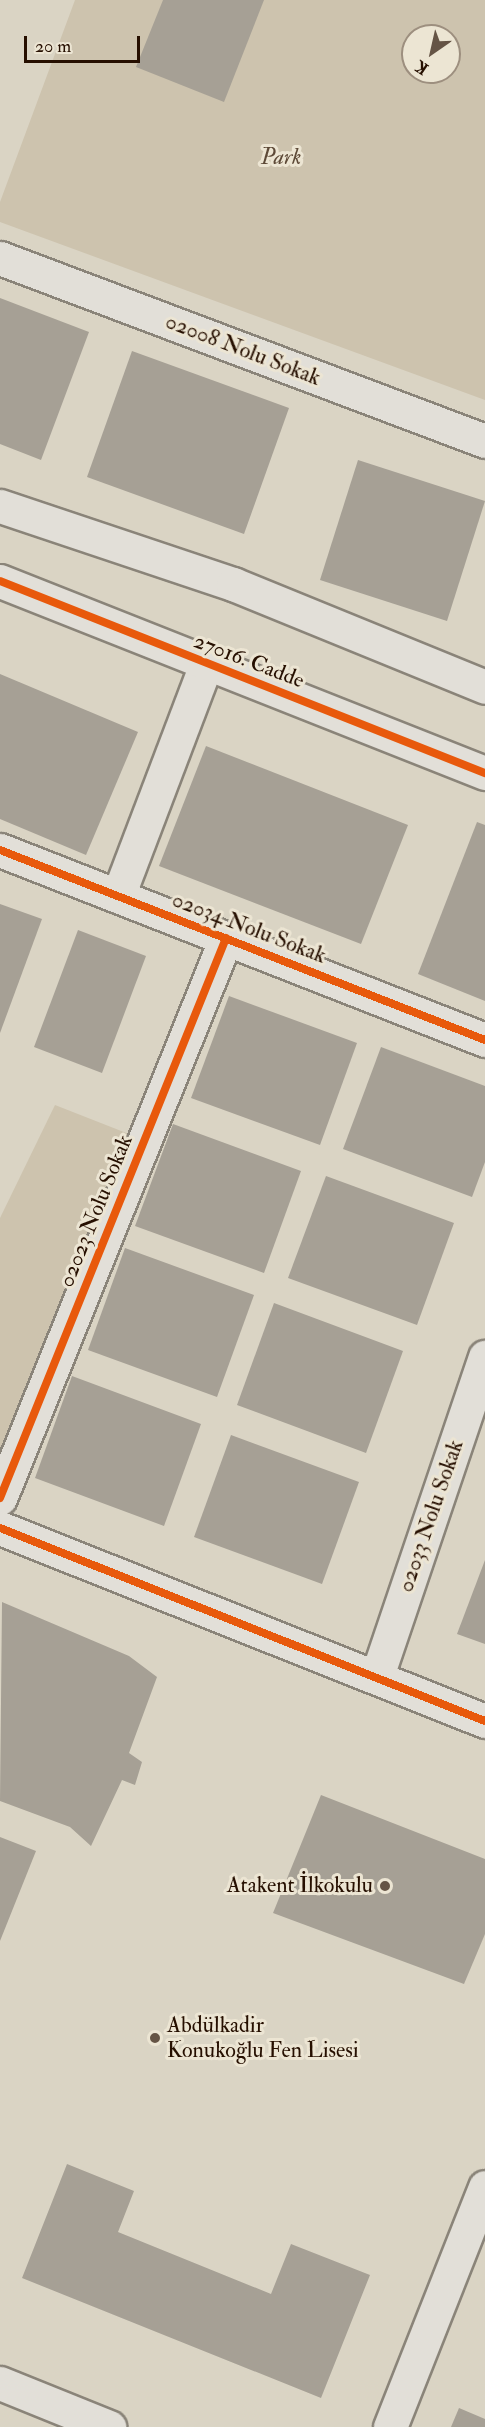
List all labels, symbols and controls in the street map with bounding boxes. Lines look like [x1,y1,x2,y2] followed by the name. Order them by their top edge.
[27,24,142,62] scale bar
[401,24,461,84] north arrow
[35,35,71,58] text: 20 m
[412,56,432,79] text: K
[261,145,301,171] park label: Park
[162,308,324,392] street label: 02008 Nolu Sokak
[190,628,308,694] street label: 27016. Cadde
[168,887,330,969] street label: 02034 Nolu Sokak
[53,1131,139,1291] street label: 02023 Nolu Sokak
[393,1436,469,1596] street label: 02033 Nolu Sokak
[227,1873,373,1899] place label: Atakent İlkokulu
[378,1879,392,1893] marker: Atakent İlkokulu
[167,2012,359,2064] place label: Abdülkadir Konukoğlu Fen Lisesi
[148,2031,162,2045] marker: Abdülkadir Konukoğlu Fen Lisesi

